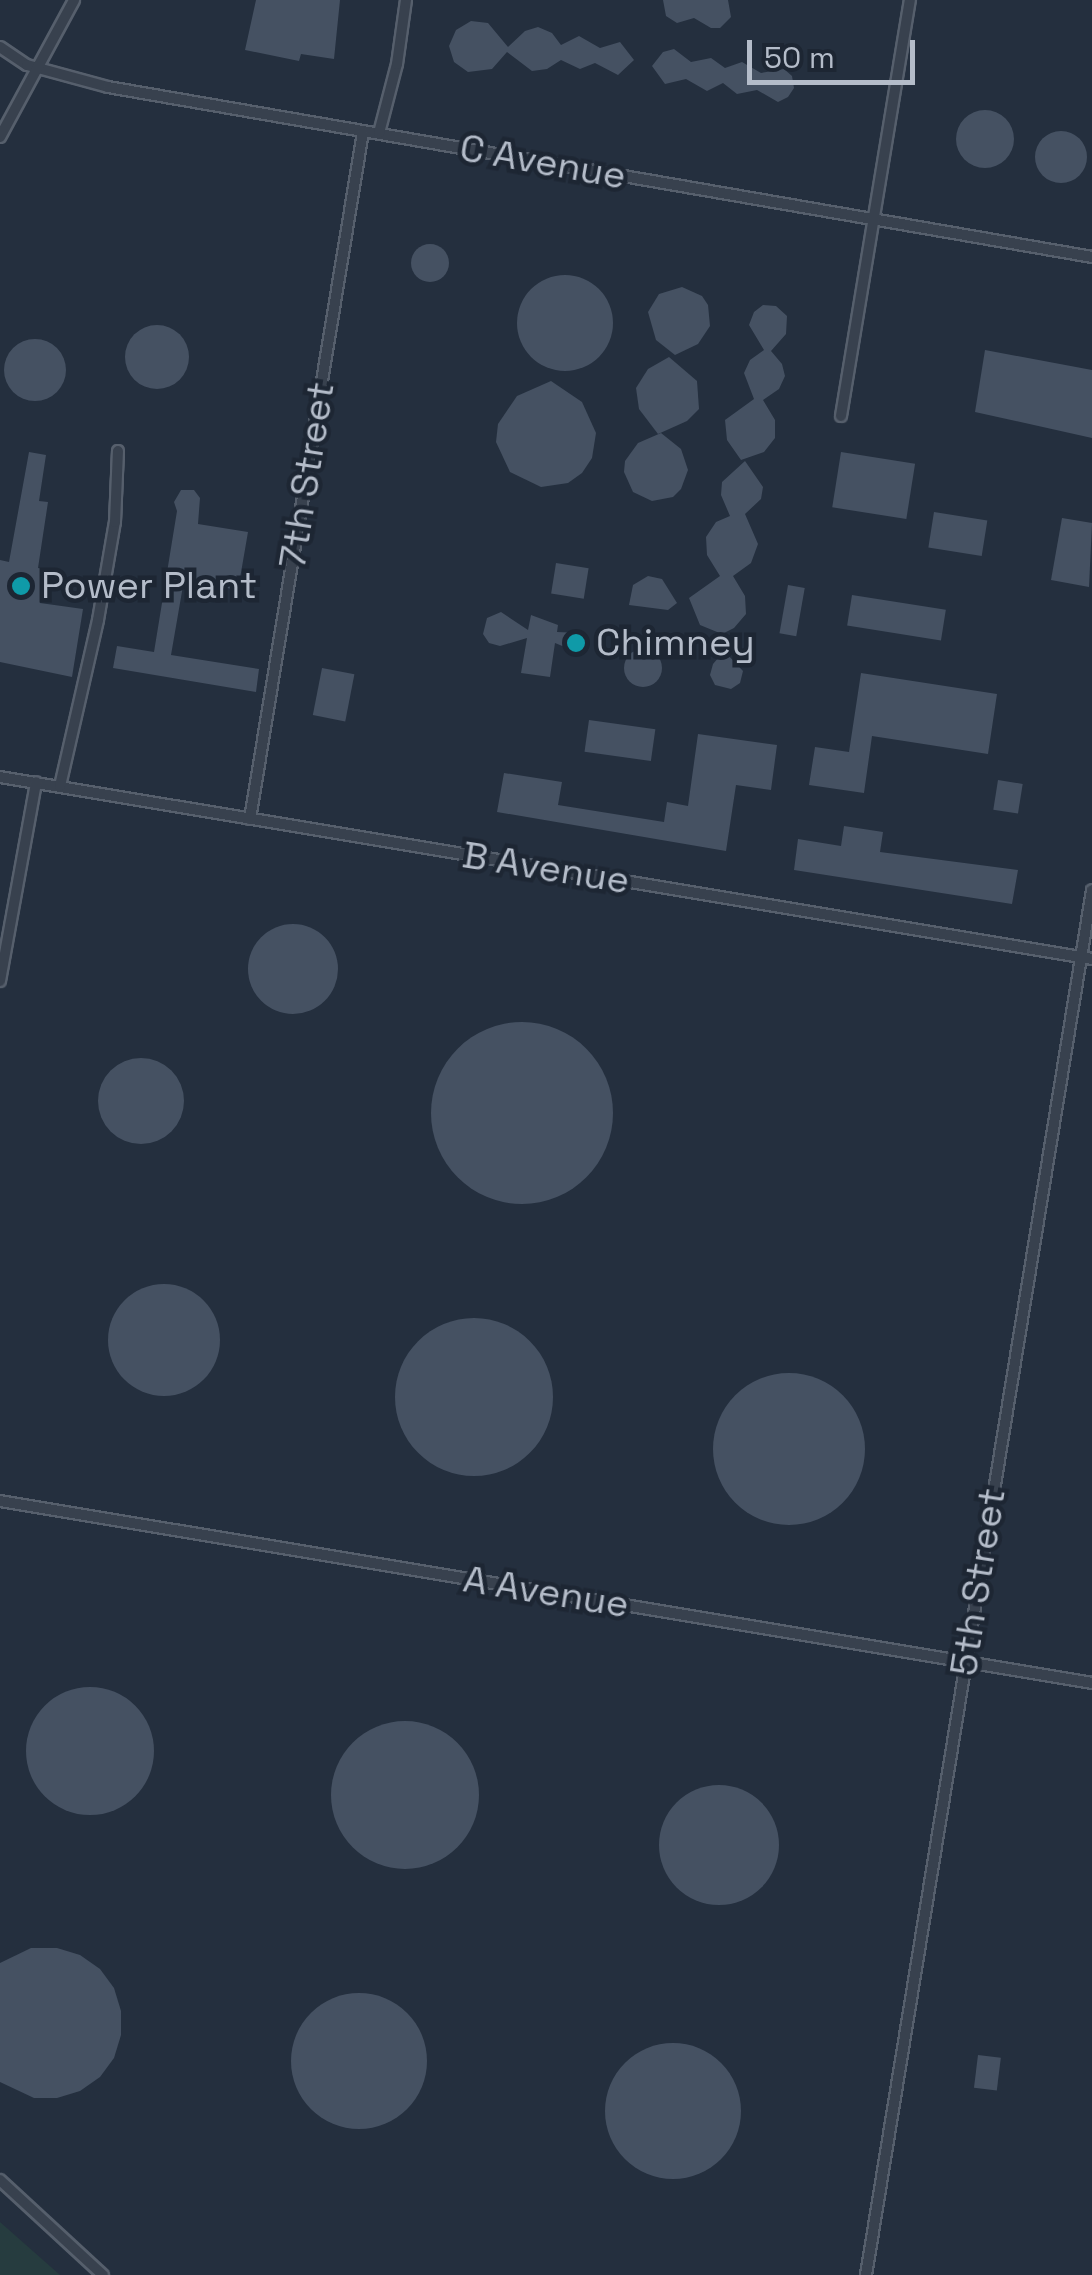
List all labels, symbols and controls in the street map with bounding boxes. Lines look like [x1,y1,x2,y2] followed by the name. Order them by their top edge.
[752,20,920,82] scale bar
[764,38,835,77] text: 50 m
[456,125,630,199] street label: C Avenue
[270,379,344,571] street label: 7th Street
[41,563,257,609] place label: Power Plant
[10,575,32,597] marker: Power Plant
[596,620,755,666] place label: Chimney
[565,632,587,654] marker: Chimney
[459,832,633,904] street label: B Avenue
[941,1485,1015,1679] street label: 5th Street
[460,1556,632,1628] street label: A Avenue

